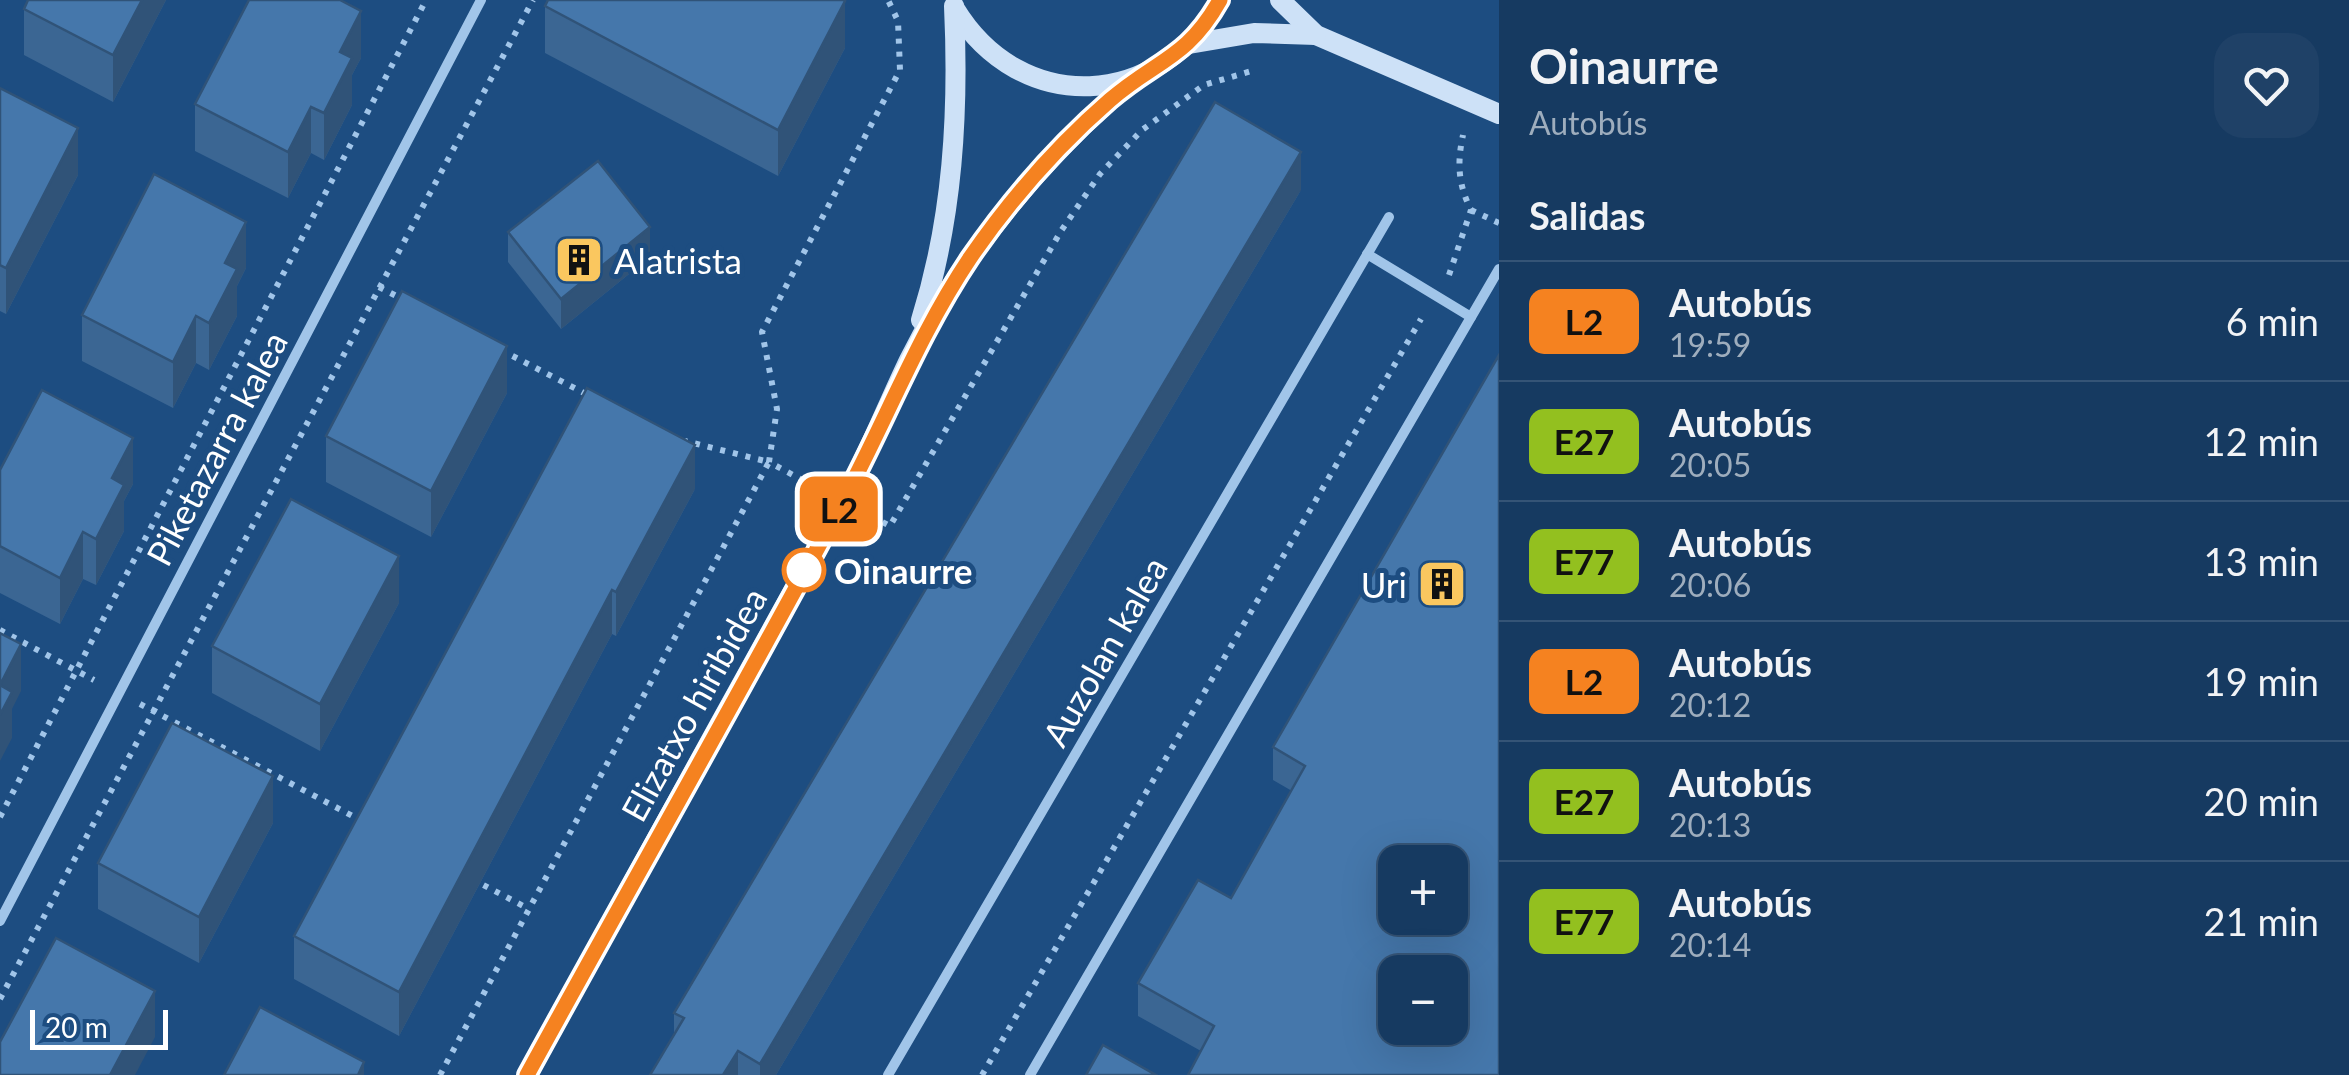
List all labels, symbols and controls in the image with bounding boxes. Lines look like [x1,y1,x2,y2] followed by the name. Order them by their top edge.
[2214,33,2319,138] button: heart
[1529,37,1719,94] text: Oinaurre
[1529,103,1647,142] text: Autobús
[1529,192,1646,238] text: Salidas
[553,234,605,286] building icon: Alatrista
[614,239,742,281] place label: Alatrista
[1669,279,1812,325] text: Autobús
[2226,298,2319,344] text: 6 min
[1565,300,1603,342] text: L2
[137,324,295,572] street label: Piketazarra kalea
[1669,325,1751,364] text: 19:59
[1669,399,1812,445] text: Autobús
[2204,418,2319,464] text: 12 min
[1554,420,1614,462] text: E27
[1669,445,1751,484] text: 20:05
[794,476,884,542] line badge: L2
[820,488,858,530] text: L2
[1669,519,1812,565] text: Autobús
[2204,538,2319,584] text: 13 min
[1554,540,1614,582] text: E77
[783,549,825,591] marker: Oinaurre
[834,549,972,591] place label: Oinaurre
[1033,549,1175,753] street label: Auzolan kalea
[1416,558,1468,610] building icon: Uri
[1361,563,1407,605] place label: Uri
[1669,565,1751,604] text: 20:06
[612,580,774,828] street label: Elizatxo hiribidea
[1669,639,1812,685] text: Autobús
[2204,658,2319,704] text: 19 min
[1565,660,1603,702] text: L2
[1669,685,1751,724] text: 20:12
[1669,759,1812,805] text: Autobús
[2204,778,2319,824] text: 20 min
[1554,780,1614,822] text: E27
[1669,805,1751,844] text: 20:13
[1378,845,1468,1045] map controls
[1378,845,1468,935] button: +
[1669,879,1812,925] text: Autobús
[2204,898,2319,944] text: 21 min
[1554,900,1614,942] text: E77
[1669,925,1751,964] text: 20:14
[1378,955,1468,1045] button: −
[30,1005,168,1050] scale bar
[45,1010,108,1044] text: 20 m

